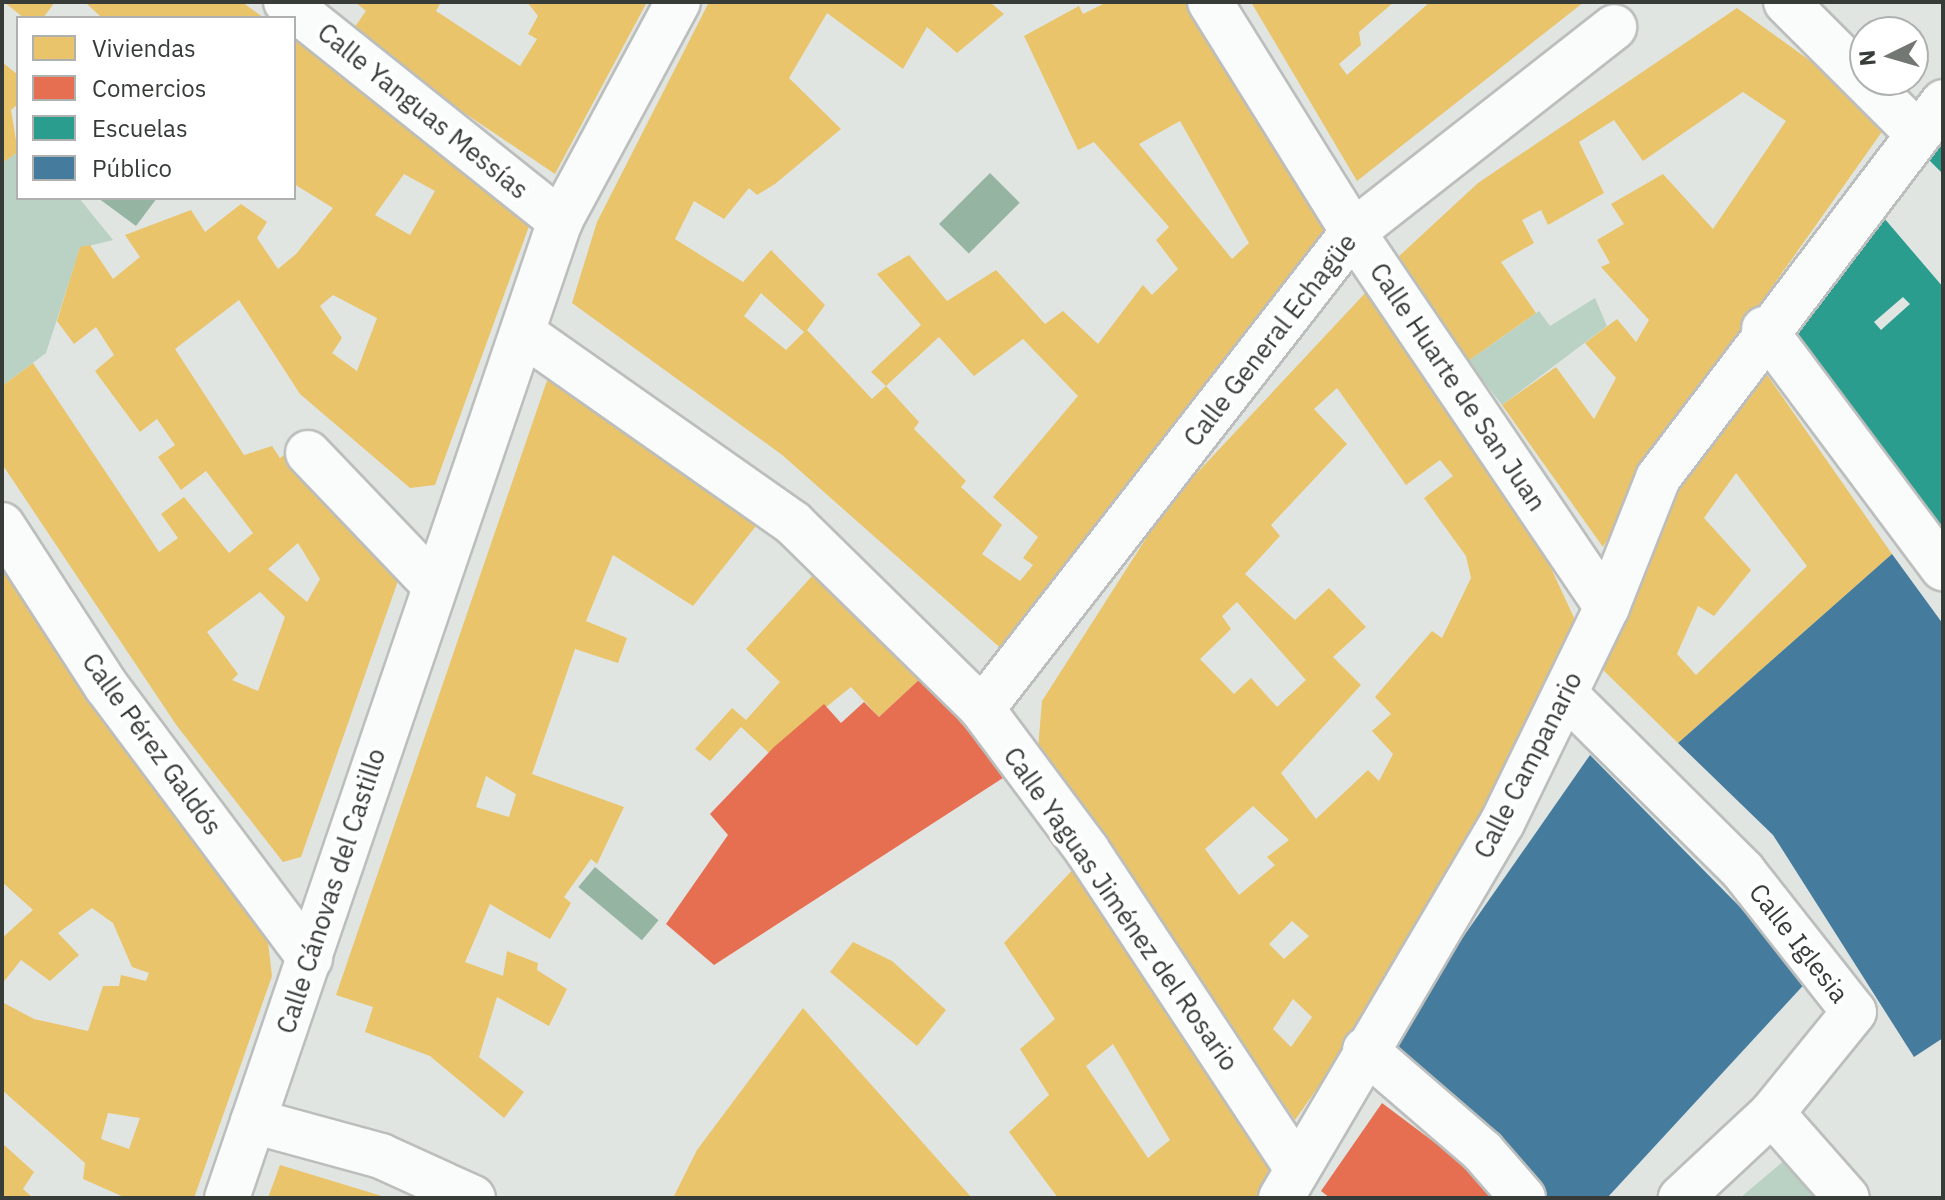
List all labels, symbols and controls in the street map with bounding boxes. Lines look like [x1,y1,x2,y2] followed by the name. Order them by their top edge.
[16,16,296,200] legend
[311,16,535,206] street label: Calle Yanguas Messías
[1849,16,1929,96] north arrow
[92,32,196,64] text: Viviendas
[1851,49,1882,67] text: N
[92,72,206,104] text: Comercios
[92,112,188,144] text: Escuelas
[92,152,172,184] text: Público
[1177,227,1363,453] street label: Calle General Echagüe
[1363,257,1553,517] street label: Calle Huarte de San Juan
[76,647,228,841] street label: Calle Pérez Galdós
[1467,666,1589,864] street label: Calle Campanario
[997,741,1245,1077] street label: Calle Yaguas Jiménez del Rosario
[270,744,392,1038] street label: Calle Cánovas del Castillo
[1743,877,1855,1009] street label: Calle Iglesia

